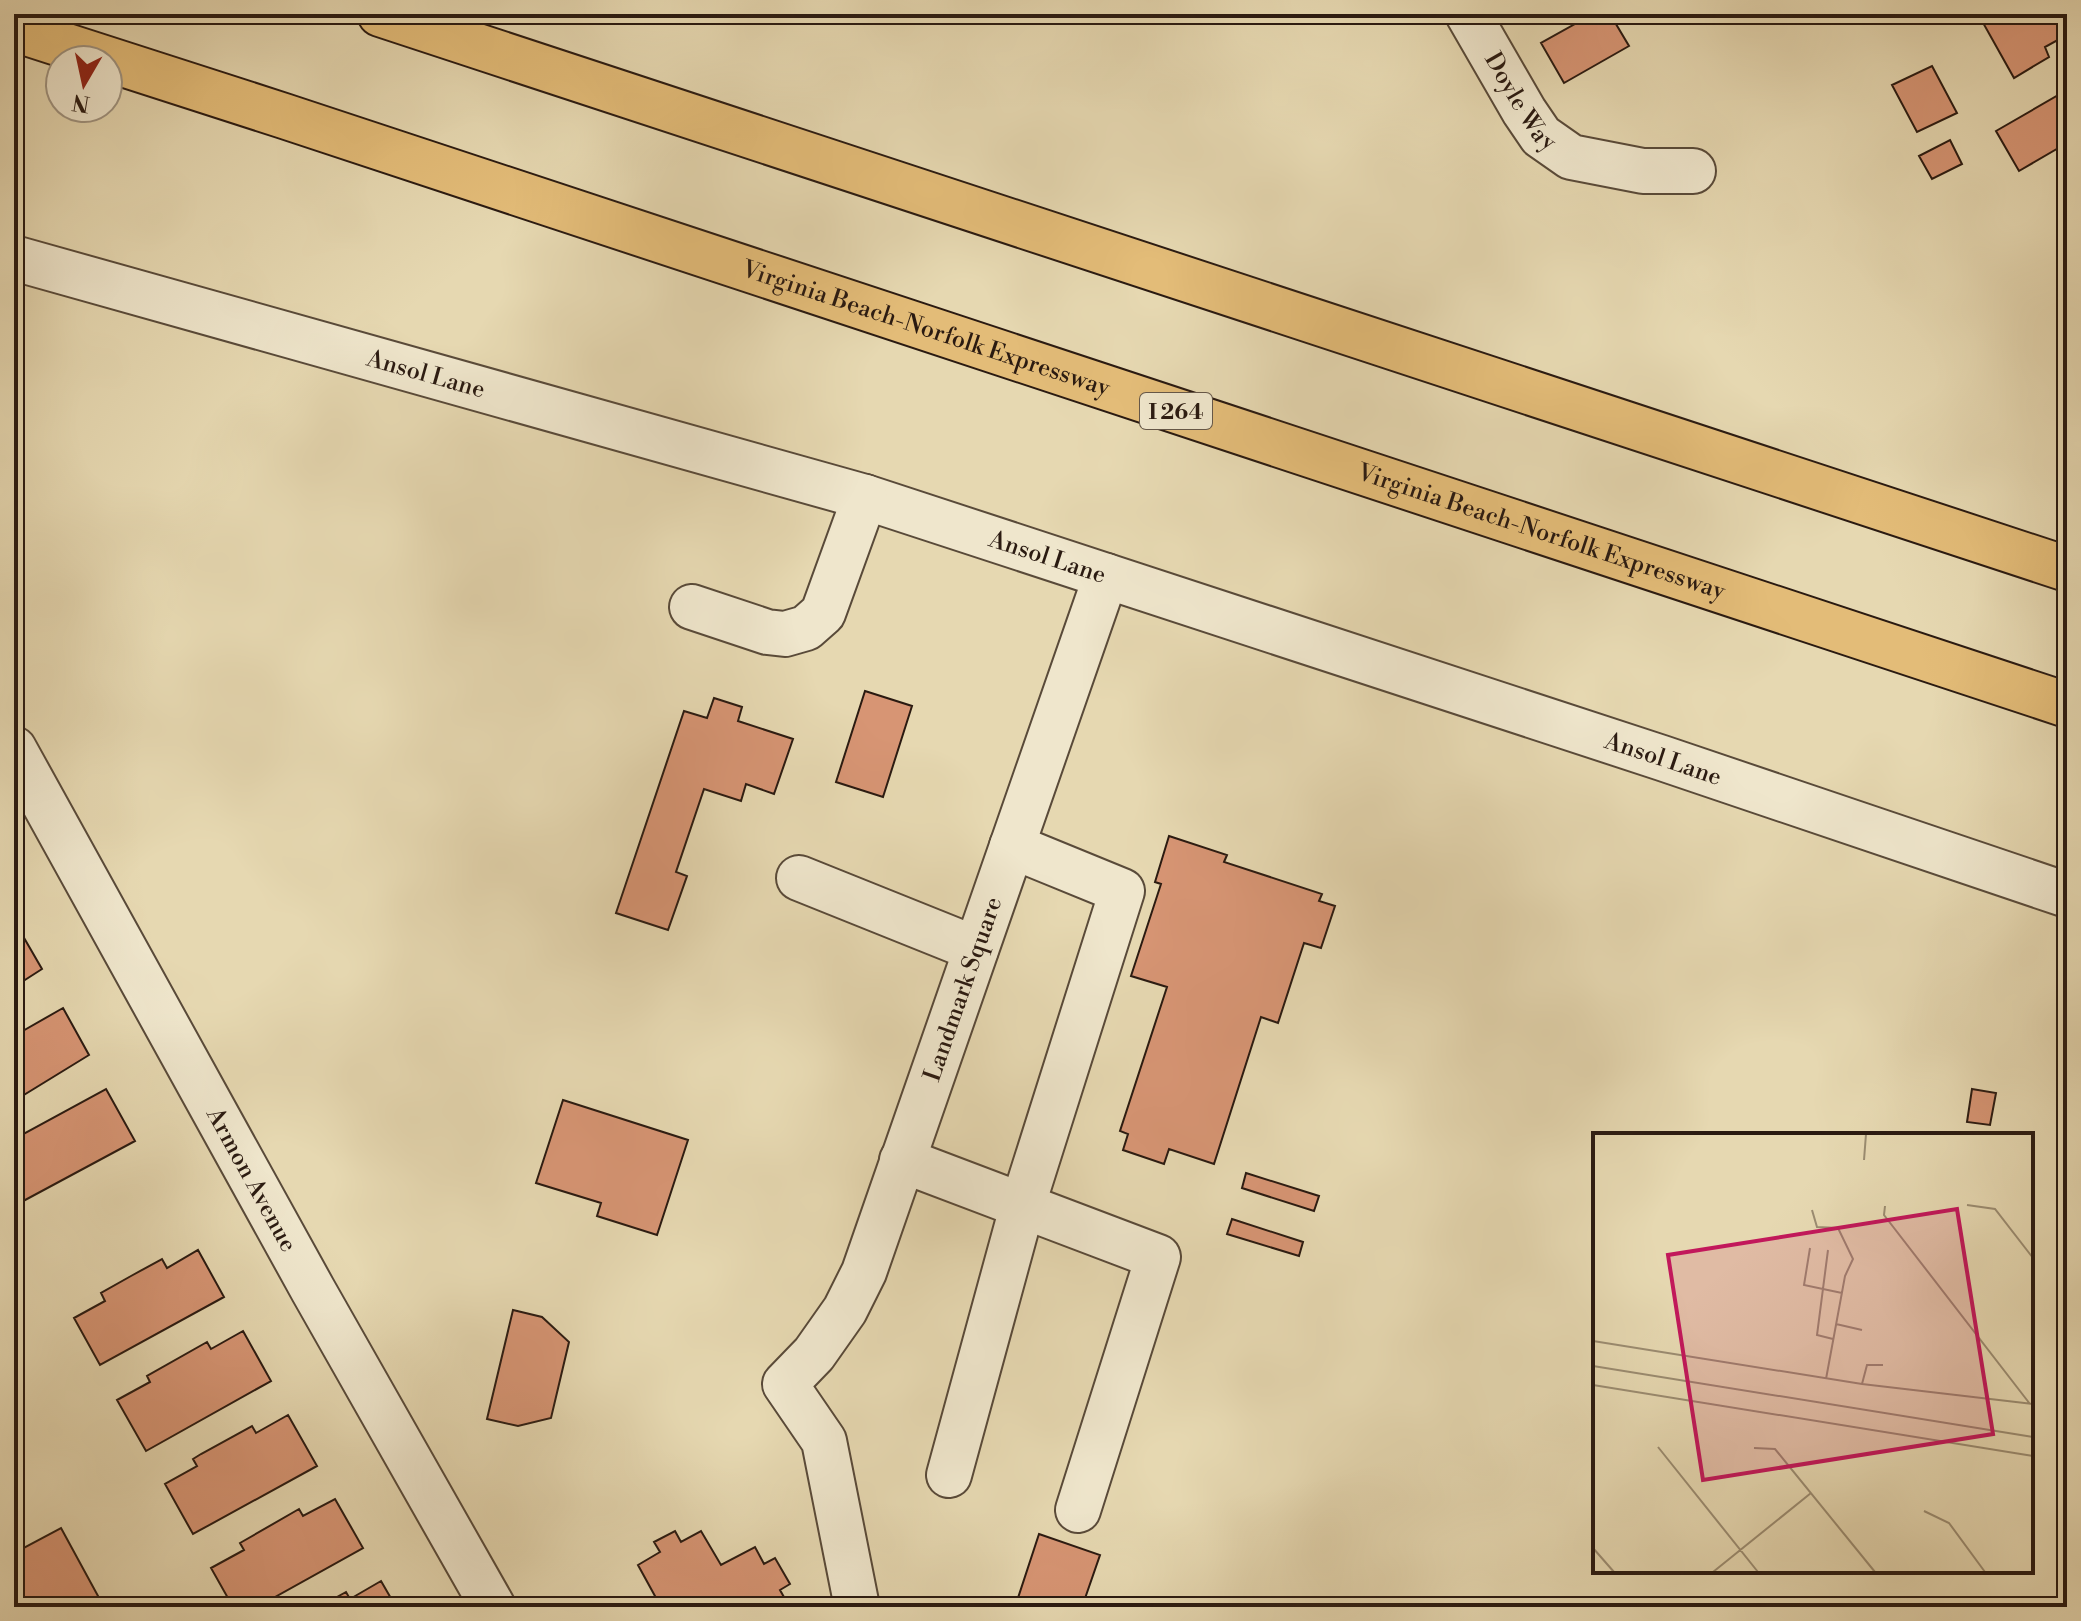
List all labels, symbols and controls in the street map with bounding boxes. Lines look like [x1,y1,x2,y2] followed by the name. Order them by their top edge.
[44,44,124,124] north arrow
[1477,47,1562,158] street label: Doyle Way
[70,87,92,117] text: N
[737,254,1114,404] street label: Virginia Beach-Norfolk Expressway
[362,344,488,406] street label: Ansol Lane
[1140,393,1212,429] road number: I 264
[1352,457,1729,607] street label: Virginia Beach-Norfolk Expressway
[984,524,1110,591] street label: Ansol Lane
[1600,726,1725,793] street label: Ansol Lane
[917,893,1009,1086] street label: Landmark Square
[199,1102,303,1257] street label: Armon Avenue
[1593,1133,2033,1573] inset map

